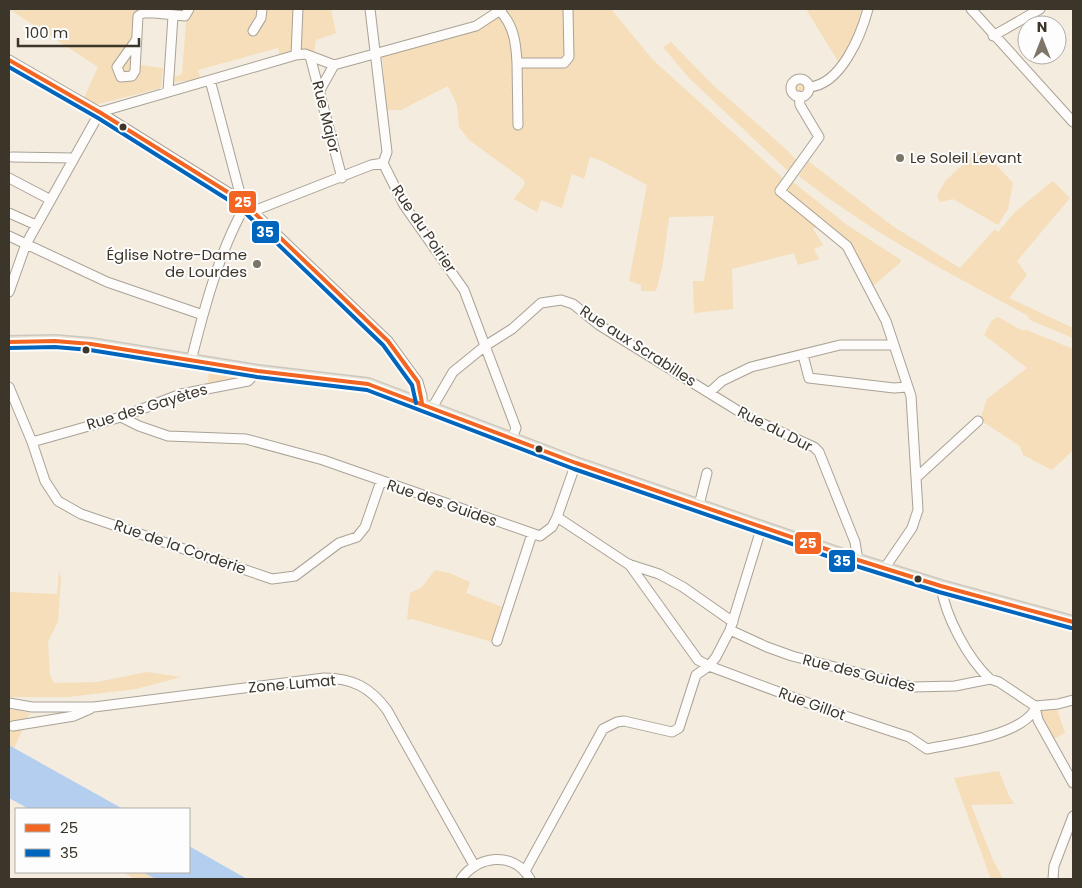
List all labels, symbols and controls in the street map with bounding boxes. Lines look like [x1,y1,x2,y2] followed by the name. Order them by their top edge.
[18,15,139,47] scale bar
[1017,15,1067,65] north arrow
[1037,17,1047,37] text: N
[25,22,68,43] text: 100 m
[307,78,346,156] street label: Rue Major
[118,122,128,132] unlabelled marker
[910,147,1022,168] place label: Le Soleil Levant
[894,152,906,164] marker: Le Soleil Levant
[387,181,462,277] street label: Rue du Poirier
[228,190,257,214] line badge: 25
[234,192,252,212] text: 25
[251,220,280,244] line badge: 35
[256,222,274,242] text: 35
[106,244,247,282] place label: Église Notre-Dame de Lourdes
[251,258,263,270] marker: Église Notre-Dame de Lourdes
[576,300,701,391] street label: Rue aux Scrabilles
[81,345,91,355] unlabelled marker
[84,378,210,435] street label: Rue des Gayètes
[734,401,817,457] street label: Rue du Dur
[534,444,544,454] unlabelled marker
[384,474,500,531] street label: Rue des Guides
[111,514,249,579] street label: Rue de la Corderie
[794,531,822,555] line badge: 25
[799,533,817,553] text: 25
[828,549,856,573] line badge: 35
[833,551,851,571] text: 35
[913,574,923,584] unlabelled marker
[801,648,918,697] street label: Rue des Guides
[247,669,337,698] street label: Zone Lumat
[776,682,849,725] street label: Rue Gillot
[15,808,190,873] legend
[60,817,78,838] text: 25
[60,842,78,863] text: 35

